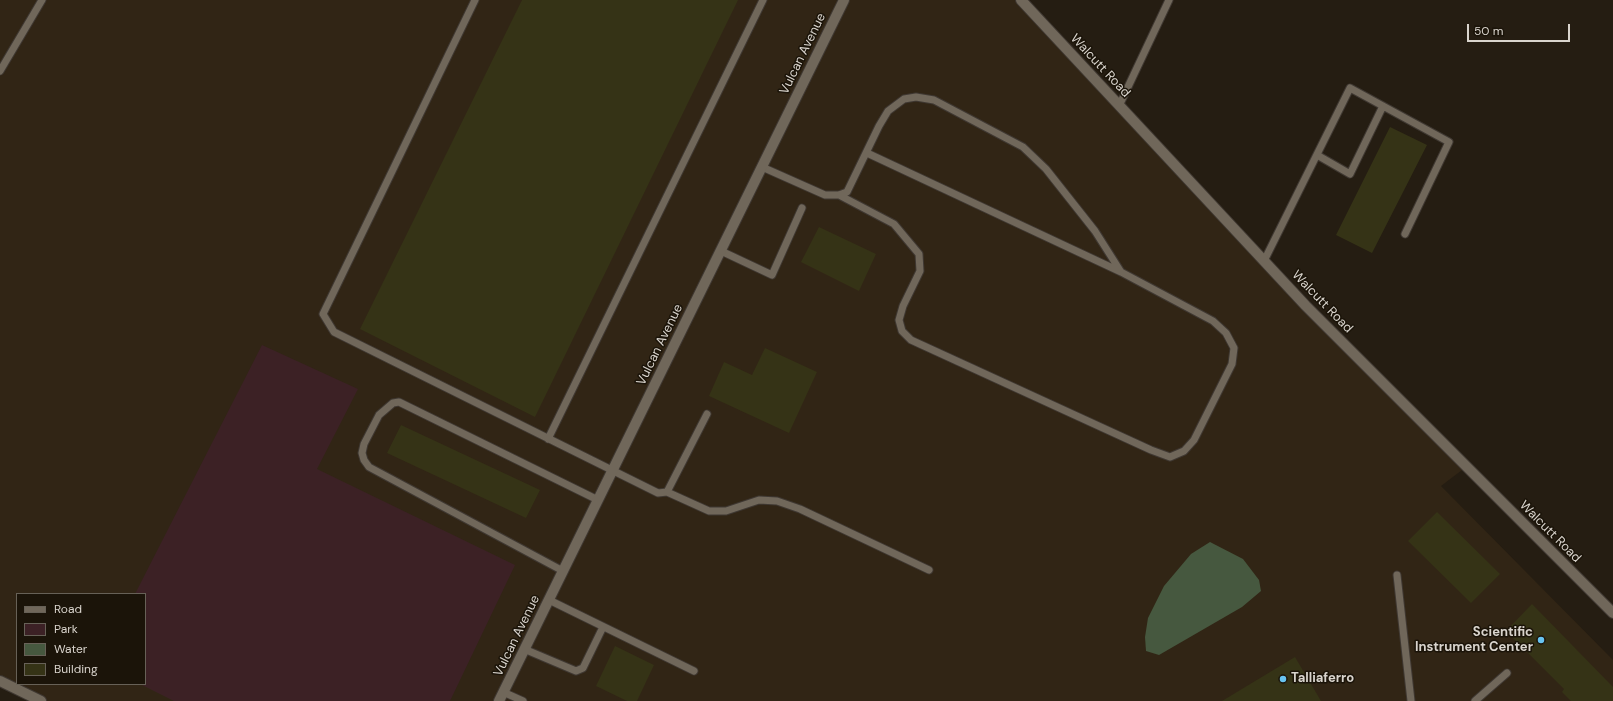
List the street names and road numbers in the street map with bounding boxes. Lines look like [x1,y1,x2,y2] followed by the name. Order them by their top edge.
[777,11,829,97] street label: Vulcan Avenue
[1067,31,1133,101] street label: Walcutt Road
[1288,268,1356,336] street label: Walcutt Road
[634,302,686,388] street label: Vulcan Avenue
[1516,498,1584,566] street label: Walcutt Road
[491,593,543,679] street label: Vulcan Avenue

